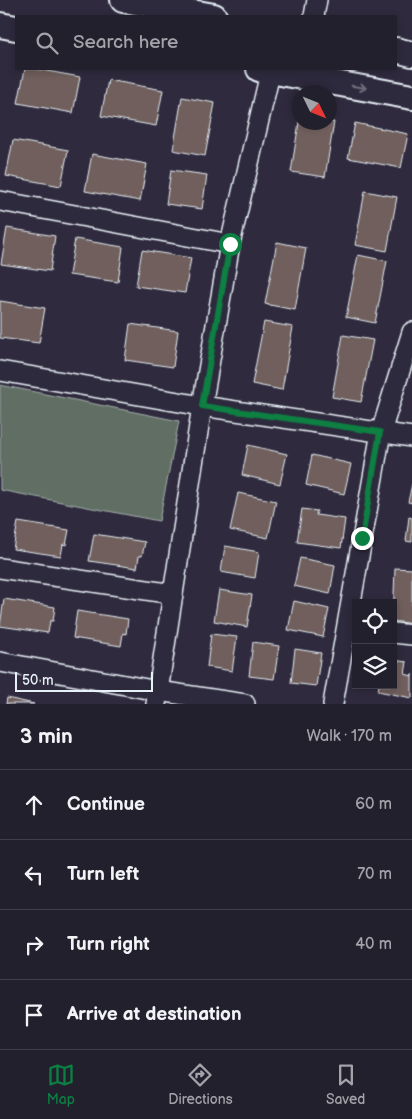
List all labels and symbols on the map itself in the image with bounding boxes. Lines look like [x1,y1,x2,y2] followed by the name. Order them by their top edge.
[350,83,366,92] one-way arrow
[292,85,337,130] north arrow
[219,233,242,256] route start
[351,527,374,550] route end
[15,669,152,692] scale bar

